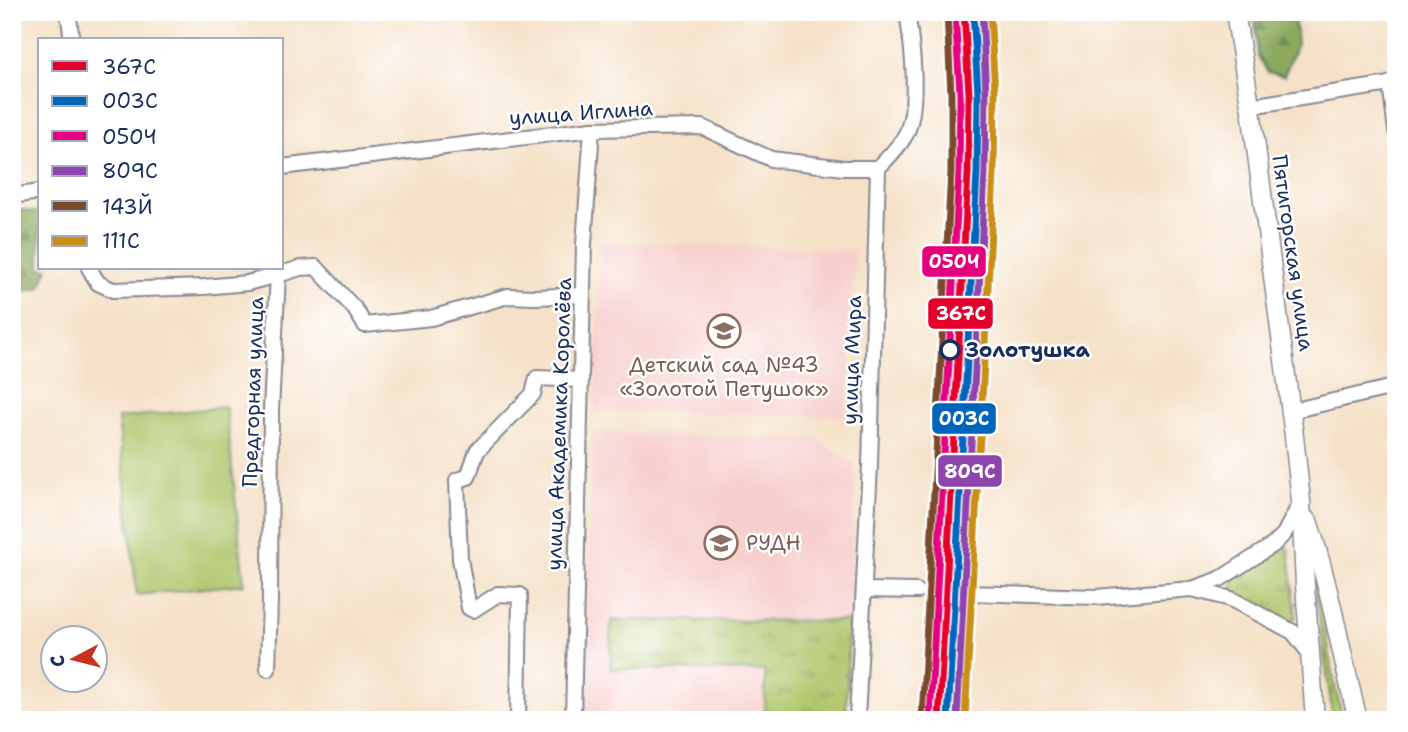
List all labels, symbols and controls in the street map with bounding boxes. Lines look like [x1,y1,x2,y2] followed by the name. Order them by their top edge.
[38,38,284,270] legend
[102,53,156,81] text: 367С
[102,87,158,115] text: 003С
[508,94,654,132] street label: улица Иглина
[102,123,157,151] text: 050Ч
[1265,153,1321,353] street label: Пятигорская улица
[102,157,158,185] text: 809С
[102,193,153,221] text: 143Й
[102,227,140,255] text: 111С
[921,245,987,278] line badge: 050Ч
[929,249,979,274] text: 050Ч
[540,277,578,571] street label: улица Академика Королёва
[836,295,868,425] street label: улица Мира
[236,296,270,488] street label: Предгорная улица
[927,297,994,330] line badge: 367С
[936,301,986,326] text: 367С
[705,312,743,350] school or university icon: Детский сад №43 «Золотой Петушок»
[966,336,1091,364] place label: Золотушка
[940,340,960,360] marker: Золотушка
[619,351,829,403] place label: Детский сад №43 «Золотой Петушок»
[931,402,997,435] line badge: 003С
[938,406,990,431] text: 003С
[937,454,1003,488] line badge: 809С
[944,459,996,484] text: 809С
[702,524,740,562] school or university icon: РУДН
[746,529,801,557] place label: РУДН
[38,624,108,694] north arrow
[45,654,71,668] text: С

